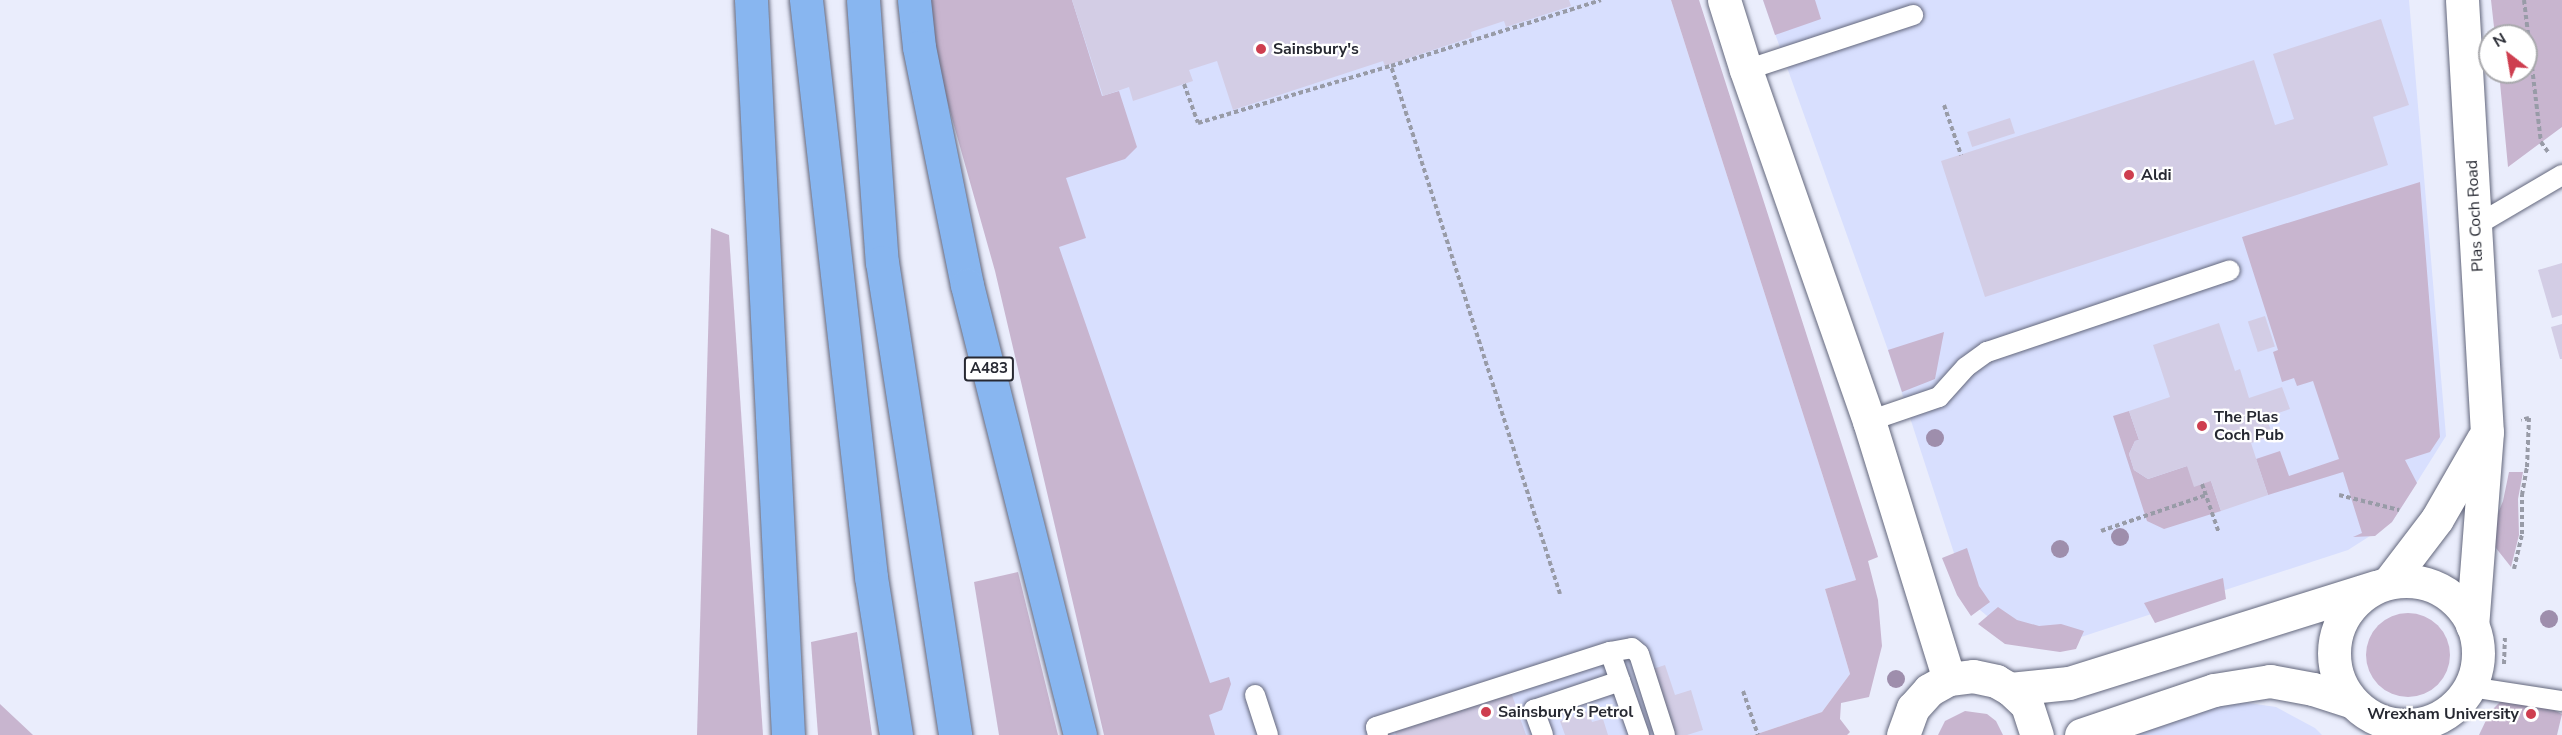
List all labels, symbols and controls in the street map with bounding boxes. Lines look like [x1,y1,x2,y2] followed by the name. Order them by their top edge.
[2478,24,2538,84] north arrow
[2489,28,2511,53] text: N
[1273,39,1359,59] place label: Sainsbury's
[1254,42,1268,56] marker: Sainsbury's
[2462,160,2488,272] street label: Plas Coch Road
[2141,165,2172,185] place label: Aldi
[2122,168,2136,182] marker: Aldi
[964,357,1014,381] road number: A483
[2214,407,2284,445] place label: The Plas Coch Pub
[2195,419,2209,433] marker: The Plas Coch Pub
[1498,702,1633,722] place label: Sainsbury's Petrol
[2367,704,2519,724] place label: Wrexham University
[1479,705,1493,719] marker: Sainsbury's Petrol
[2524,707,2538,721] marker: Wrexham University

